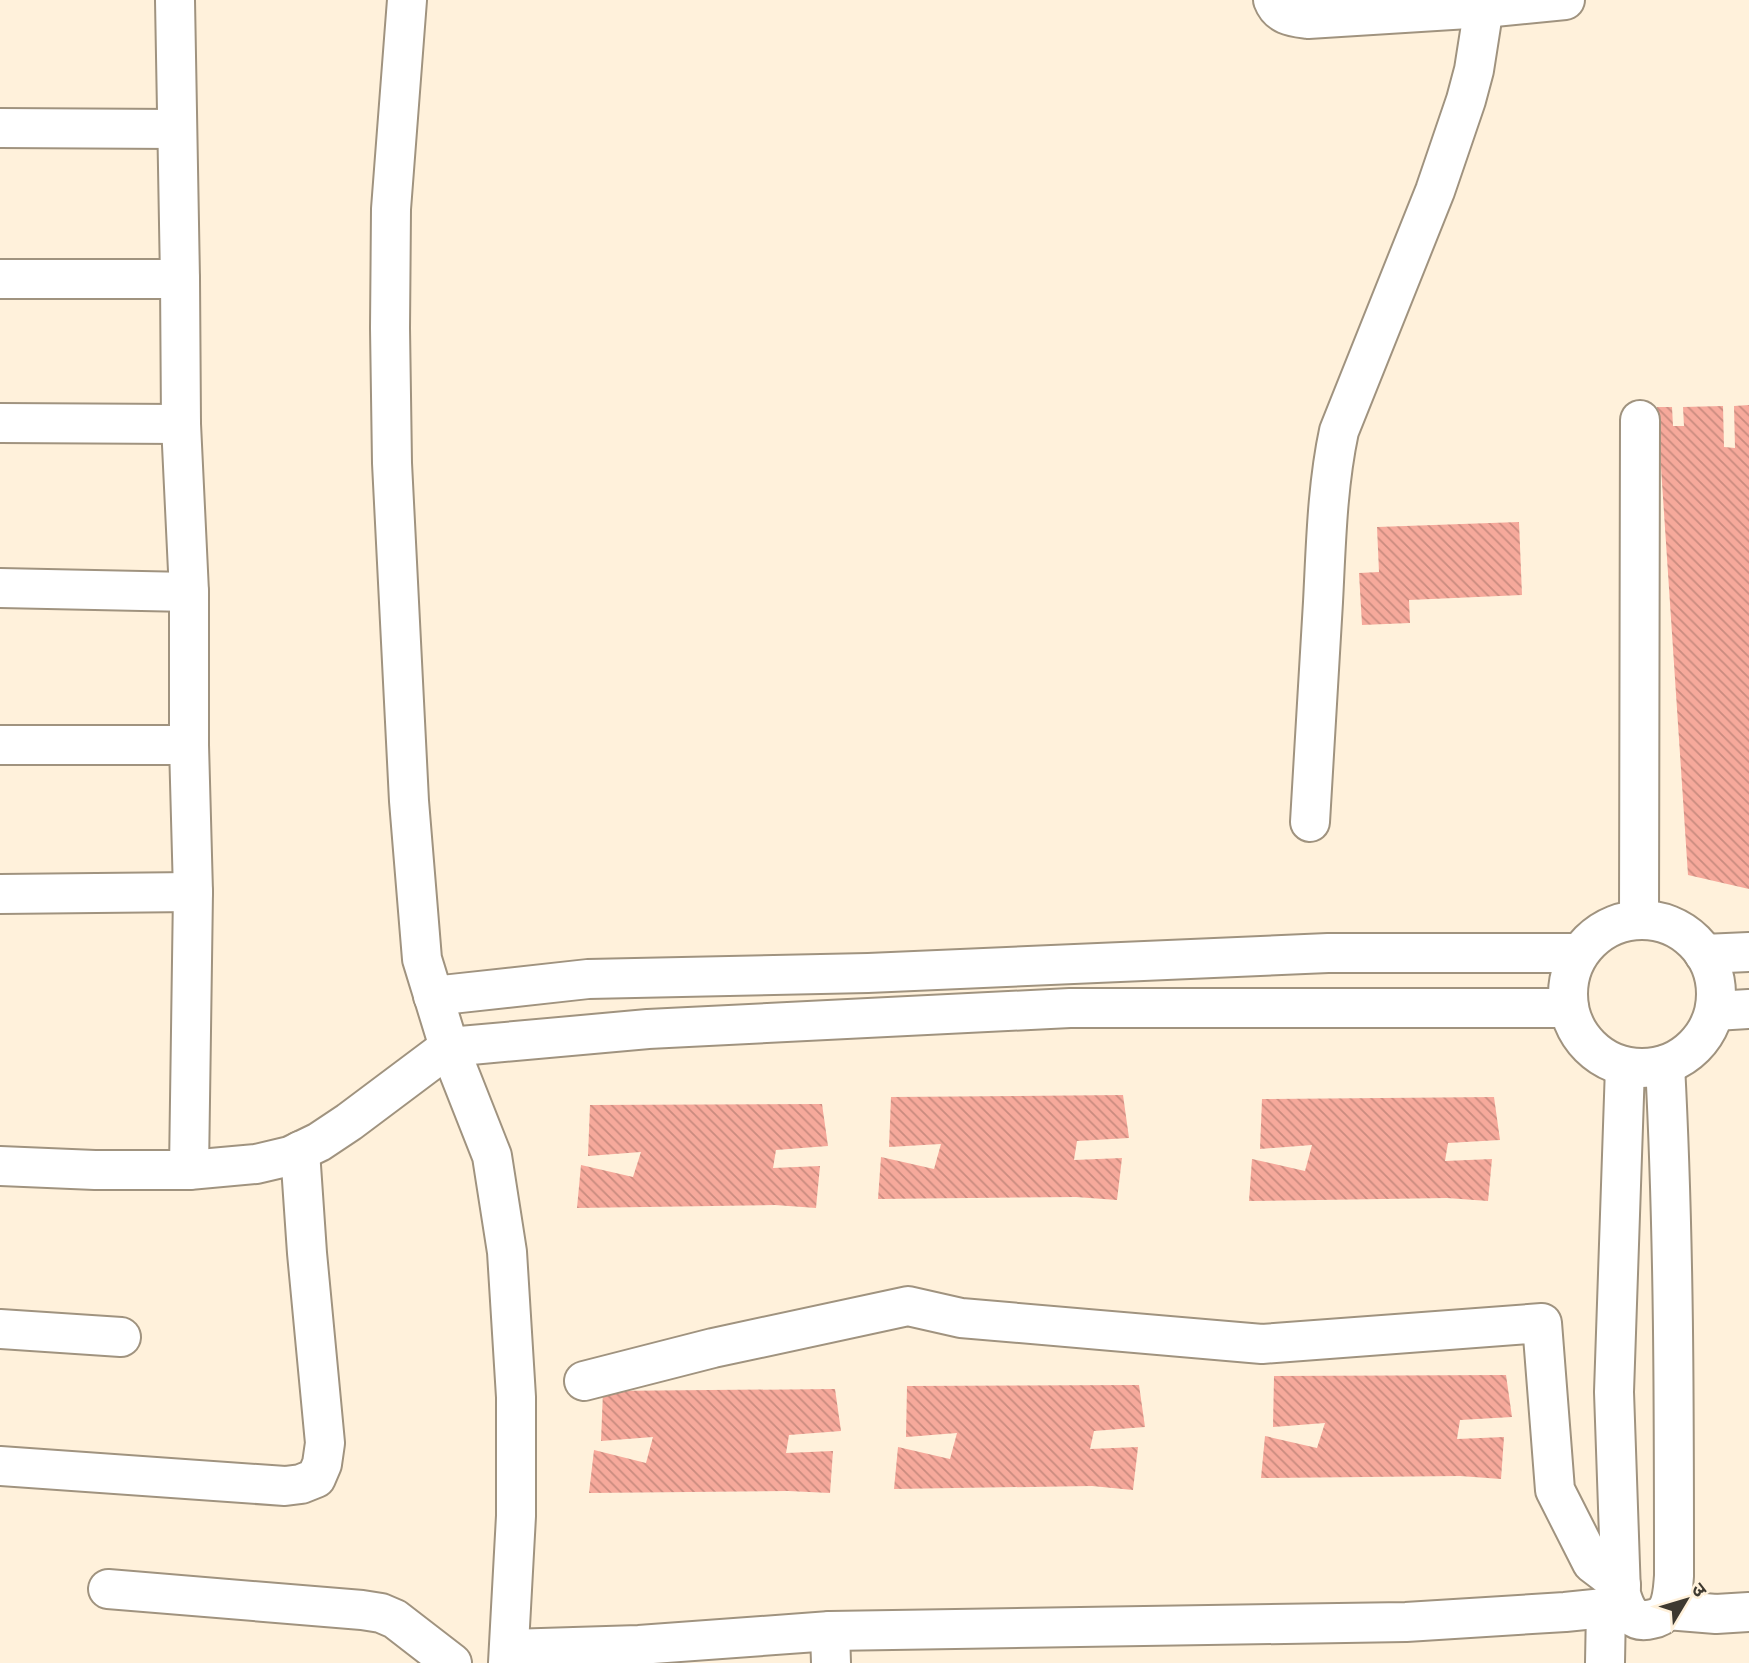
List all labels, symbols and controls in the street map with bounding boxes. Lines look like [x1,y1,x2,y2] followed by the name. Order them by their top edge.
[1651,1565,1721,1635] north arrow
[1685,1578,1713,1603] text: उ

